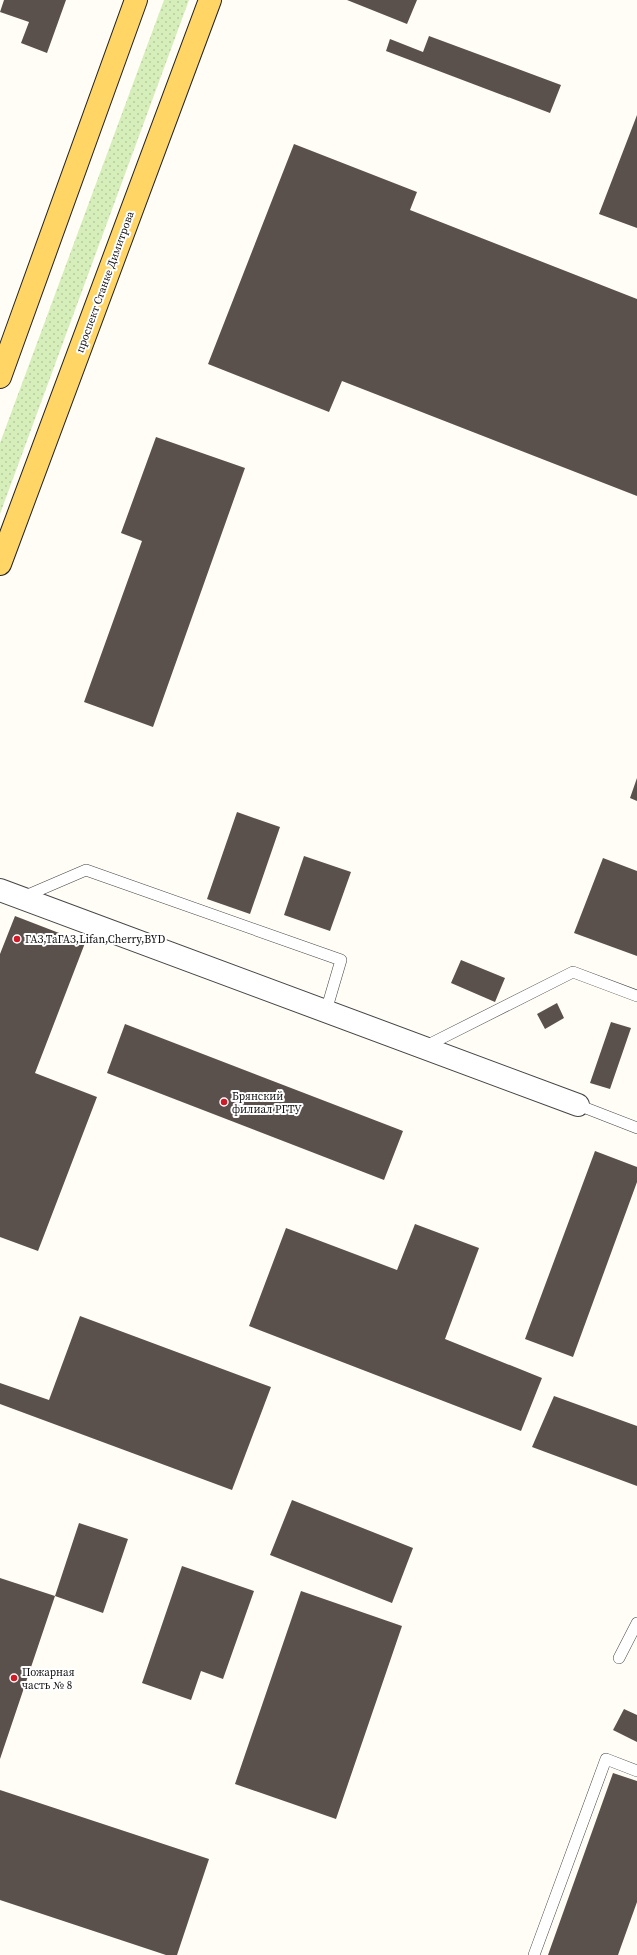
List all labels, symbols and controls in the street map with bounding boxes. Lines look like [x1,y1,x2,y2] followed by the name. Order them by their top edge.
[72,209,138,355] street label: проспект Станке Димитрова
[25,932,166,947] place label: ГАЗ,ТаГАЗ,Lifan,Cherry,BYD
[12,934,22,944] marker: ГАЗ,ТаГАЗ,Lifan,Cherry,BYD
[232,1089,302,1117] place label: Брянский филиал РГТУ
[219,1097,229,1107] marker: Брянский филиал РГТУ
[22,1665,75,1693] place label: Пожарная часть № 8
[9,1673,19,1683] marker: Пожарная часть № 8

